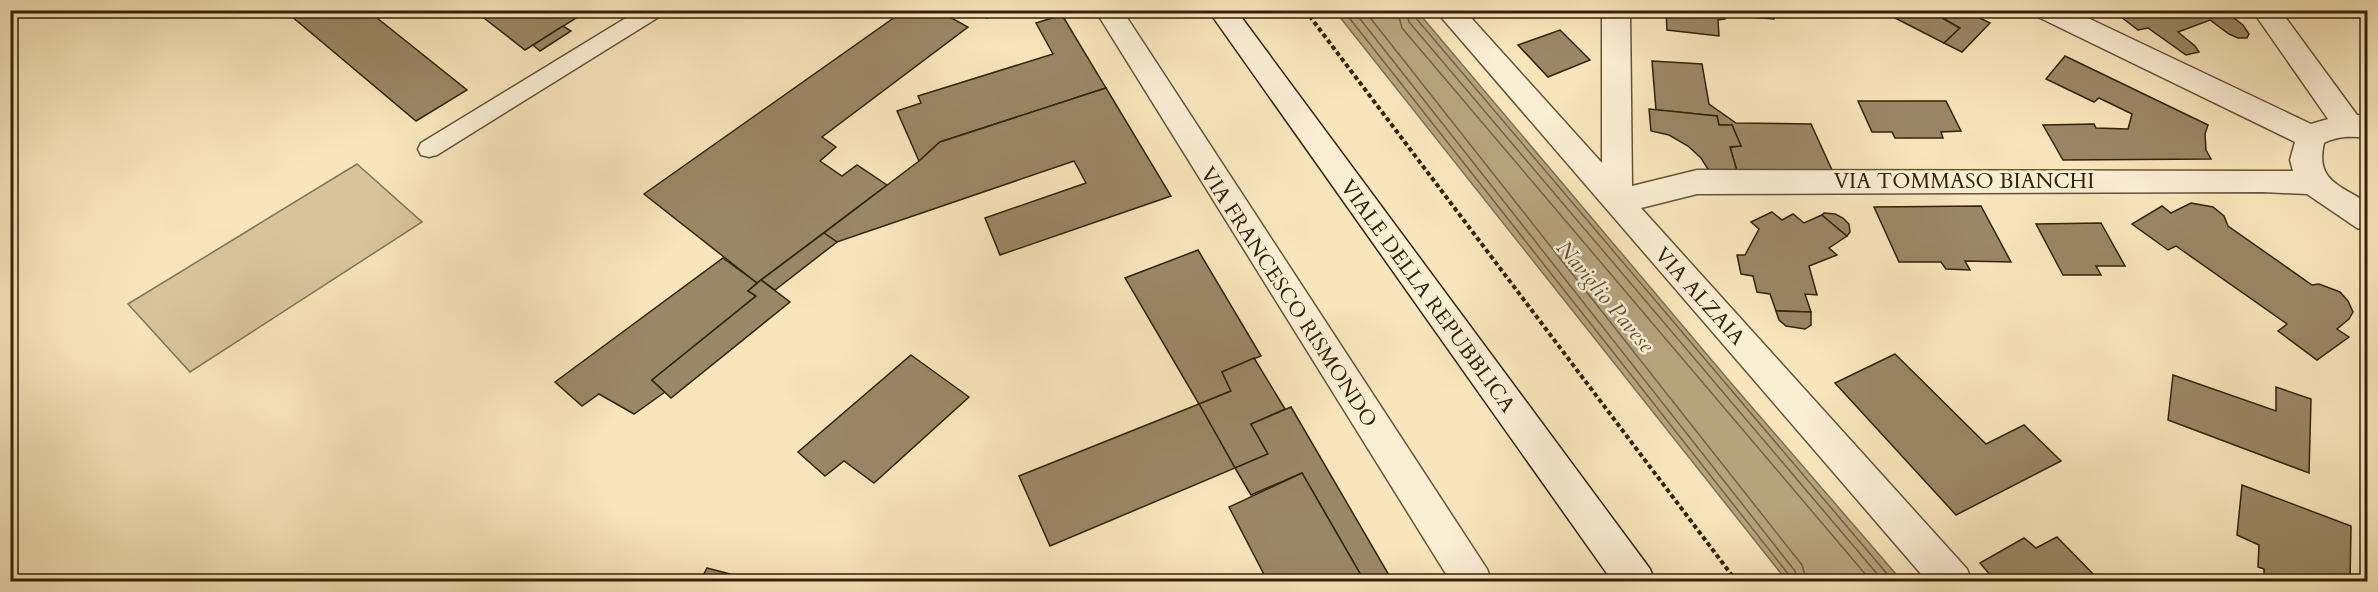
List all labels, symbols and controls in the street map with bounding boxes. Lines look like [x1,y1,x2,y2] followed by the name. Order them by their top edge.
[1193,161,1384,433] street label: VIA FRANCESCO RISMONDO
[1834,167,2094,196] street label: VIA TOMMASO BIANCHI
[1333,174,1522,419] street label: VIALE DELLA REPUBBLICA
[1549,234,1661,360] water label: Naviglio Pavese
[1648,241,1752,352] street label: VIA ALZAIA

